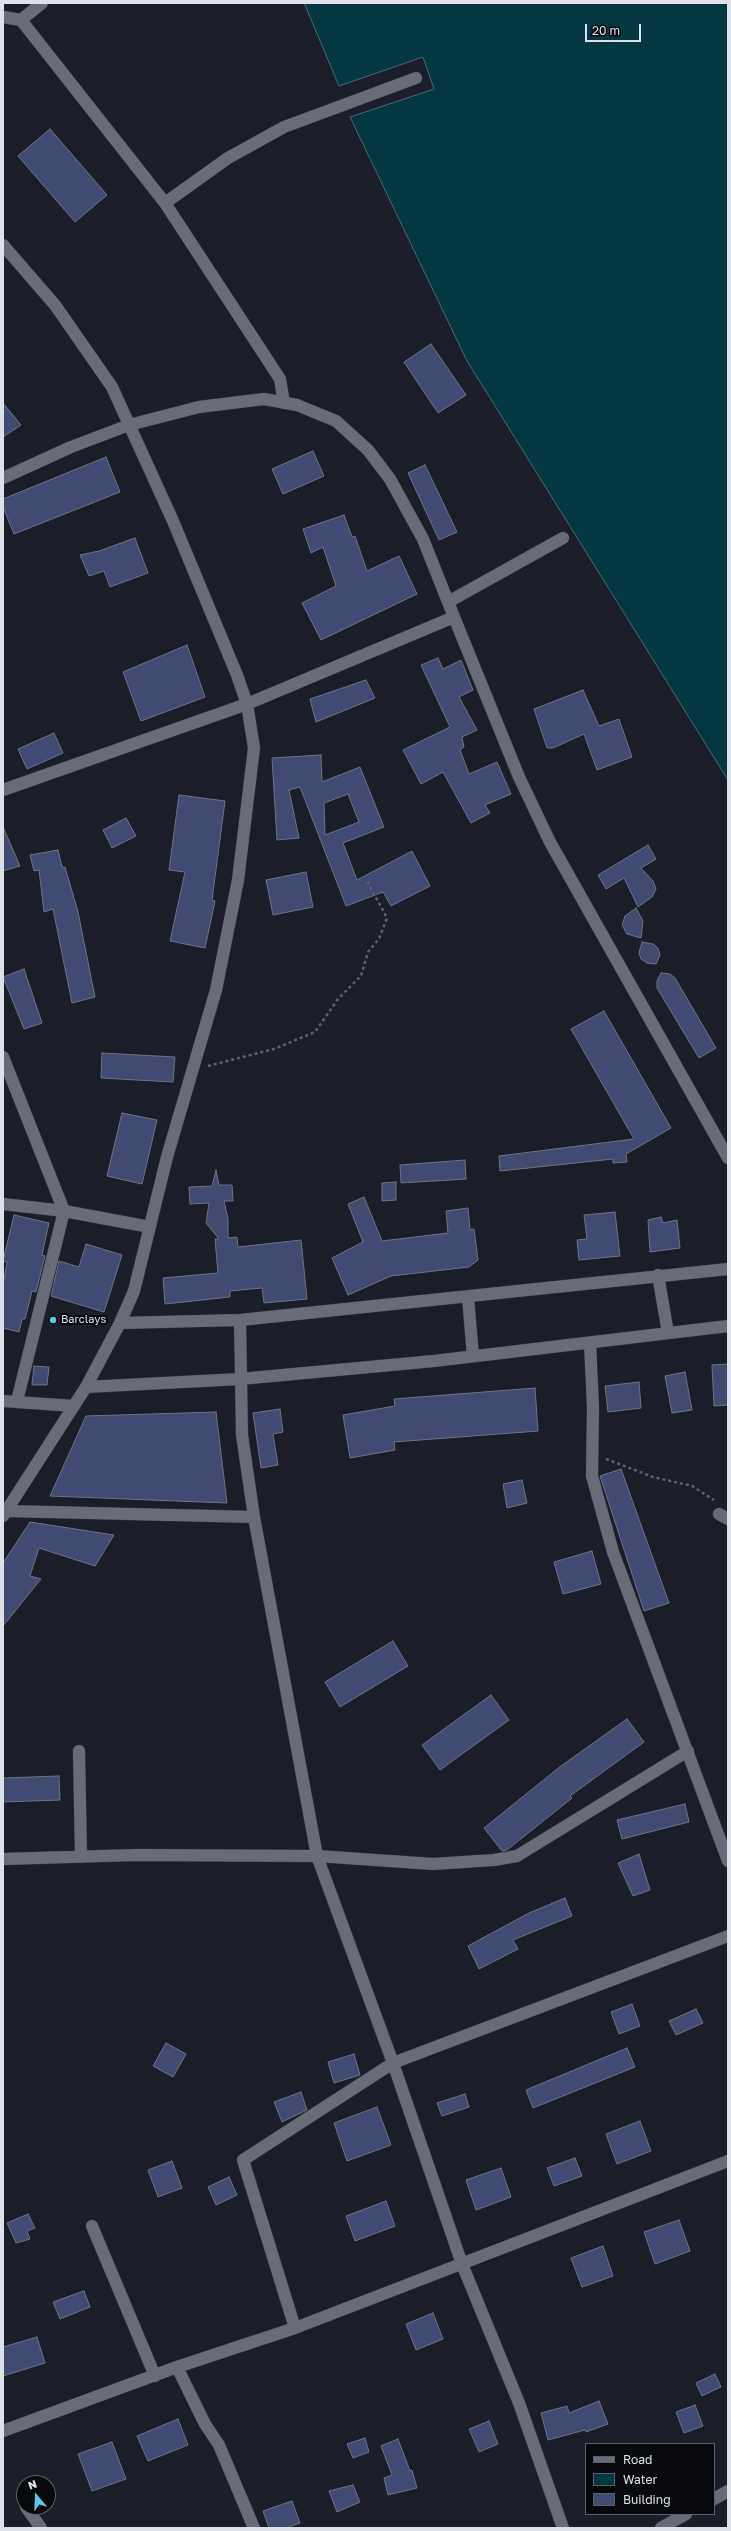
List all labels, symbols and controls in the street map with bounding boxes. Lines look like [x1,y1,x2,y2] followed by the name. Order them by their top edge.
[587,16,643,42] scale bar
[592,23,620,38] text: 20 m
[61,1313,106,1327] place label: Barclays
[48,1315,58,1325] marker: Barclays
[585,2443,715,2515] legend
[623,2452,652,2467] text: Road
[623,2472,657,2487] text: Water
[16,2475,56,2515] north arrow
[26,2477,38,2492] text: N
[623,2492,671,2507] text: Building

